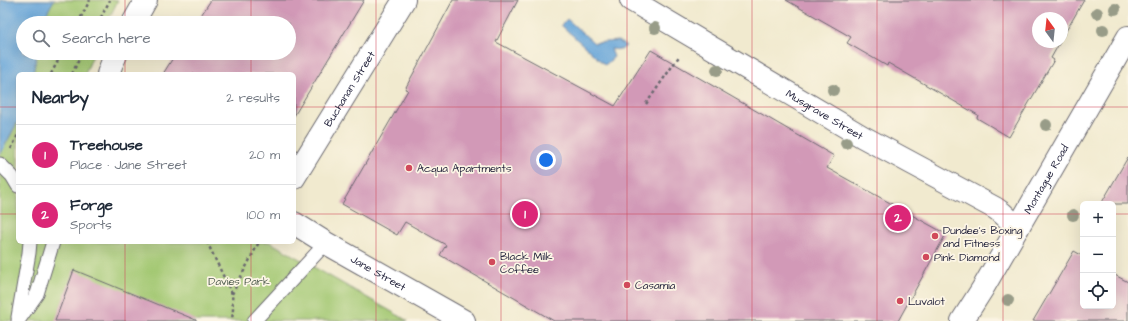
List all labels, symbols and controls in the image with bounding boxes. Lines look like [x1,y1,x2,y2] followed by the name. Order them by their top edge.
[1032,12,1068,48] north arrow
[16,16,296,60] search box
[30,27,52,49] icon: search
[62,28,151,49] text: Search here
[321,48,379,130] street label: Buchanan Street
[32,86,89,110] text: Nearby
[783,86,867,144] street label: Musgrave Street
[226,89,280,107] text: 2 results
[70,135,143,156] text: Treehouse
[1020,142,1073,217] street label: Montague Road
[44,146,46,164] text: 1
[249,146,280,164] text: 20 m
[536,150,556,170] your location
[70,156,187,174] text: Place · Jane Street
[417,161,512,176] place label: Acqua Apartments
[404,163,414,173] marker: Acqua Apartments
[70,195,113,216] text: Forge
[512,199,538,229] pin: 1
[1080,201,1116,309] map controls
[1080,201,1116,237] button: +
[885,203,911,233] pin: 2
[41,206,49,224] text: 2
[247,206,280,224] text: 100 m
[70,216,112,234] text: Sports
[943,223,1023,251] place label: Dundee’s Boxing and Fitness
[930,231,940,241] marker: Dundee’s Boxing and Fitness
[1080,237,1116,273] button: −
[500,249,553,277] place label: Black Milk Coffee
[934,250,1000,265] place label: Pink Diamond
[348,251,409,295] street label: Jane Street
[921,252,931,262] marker: Pink Diamond
[487,257,497,267] marker: Black Milk Coffee
[1080,273,1116,309] button: locate
[208,274,270,289] park label: Davies Park
[635,278,676,293] place label: Casamia
[622,280,632,290] marker: Casamia
[908,294,945,309] place label: Luvalot
[895,296,905,306] marker: Luvalot

